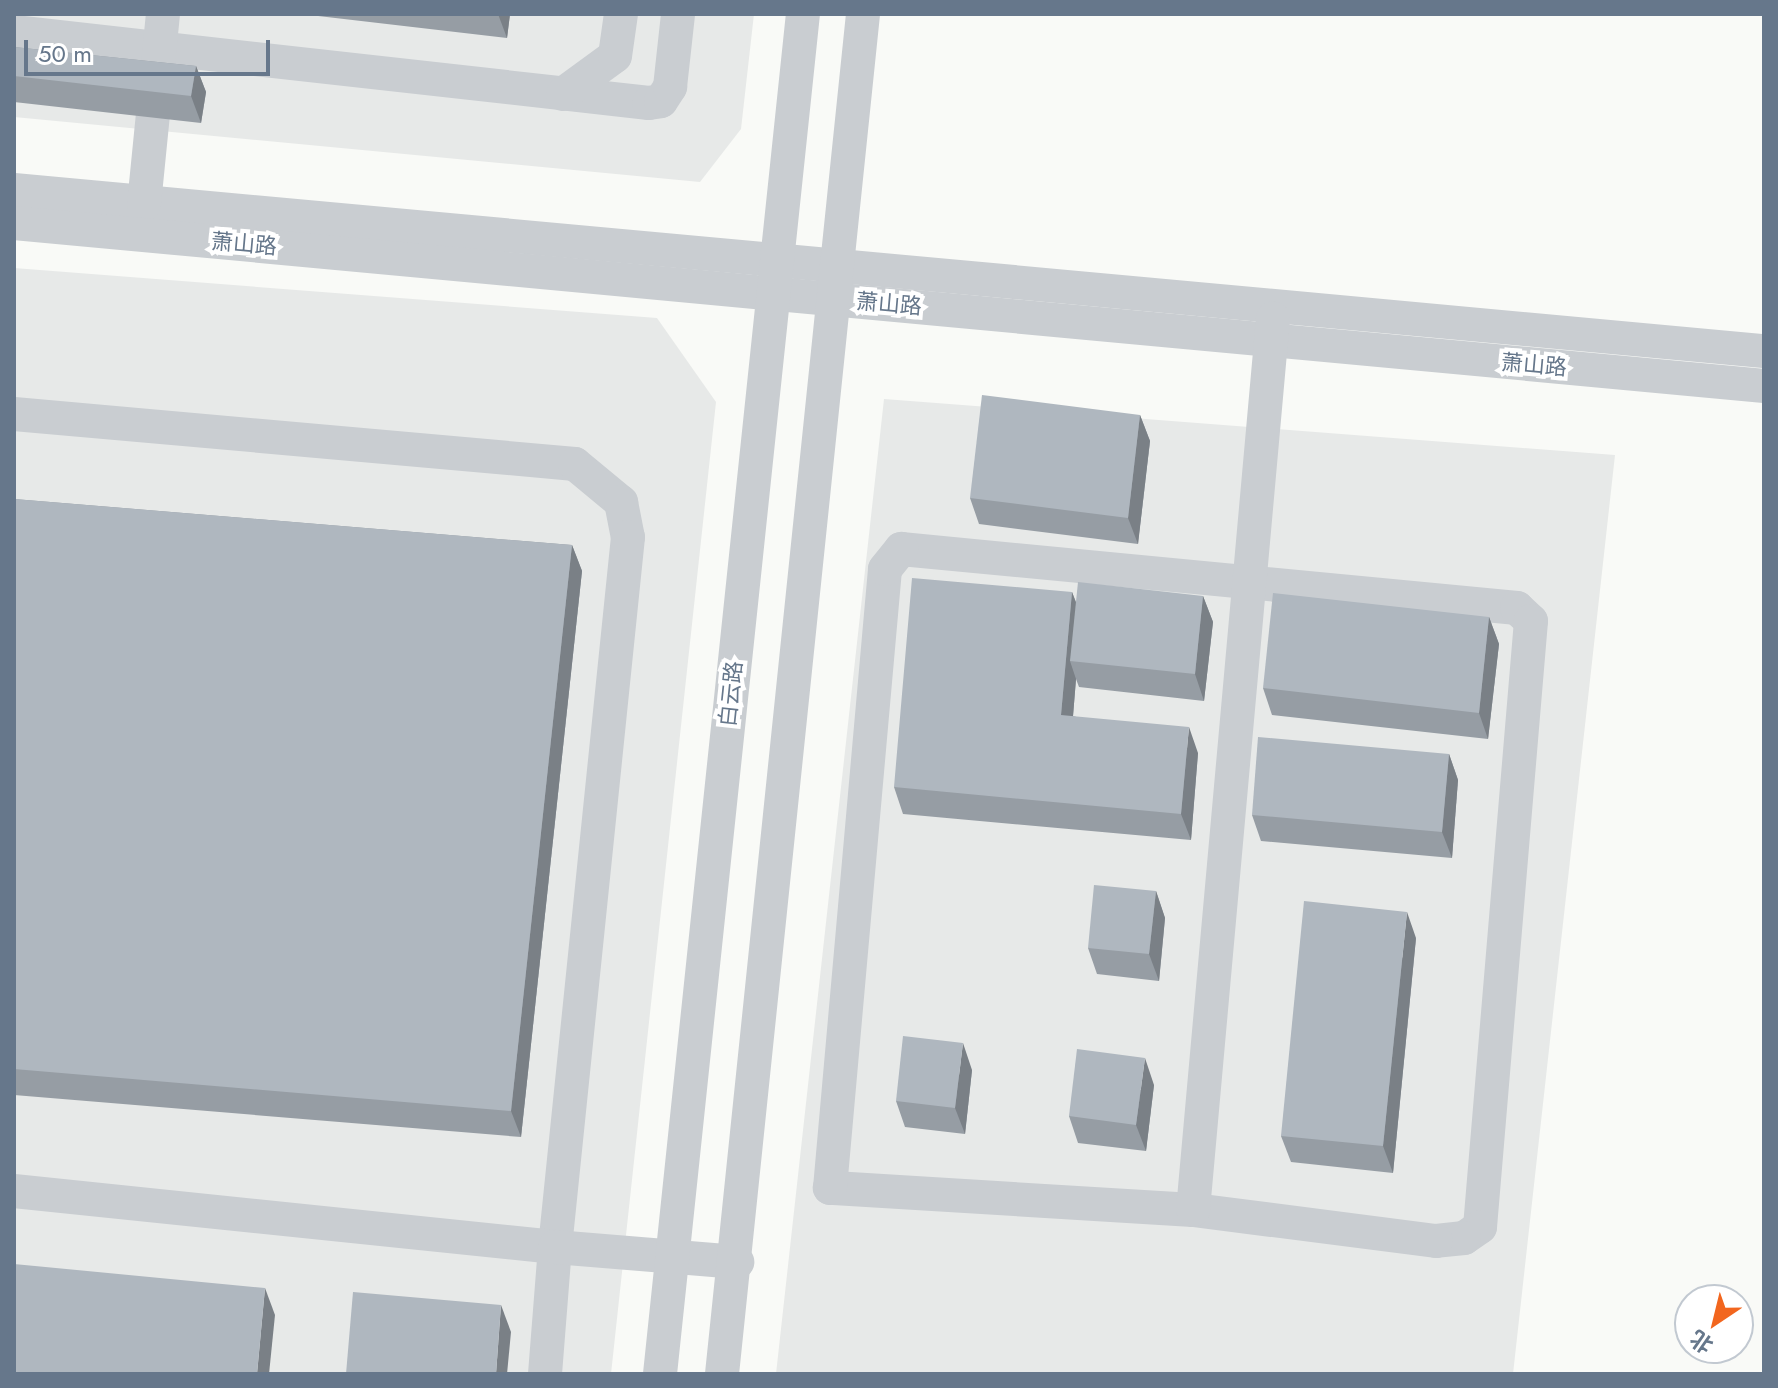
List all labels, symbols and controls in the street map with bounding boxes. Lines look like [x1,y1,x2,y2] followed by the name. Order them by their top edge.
[28,24,274,74] scale bar
[38,36,92,71] text: 50 m
[210,228,278,260] street label: 萧山路
[855,288,923,320] street label: 萧山路
[1500,349,1568,381] street label: 萧山路
[714,660,748,728] street label: 白云路
[1674,1284,1754,1364] north arrow
[1683,1323,1720,1361] text: 北

